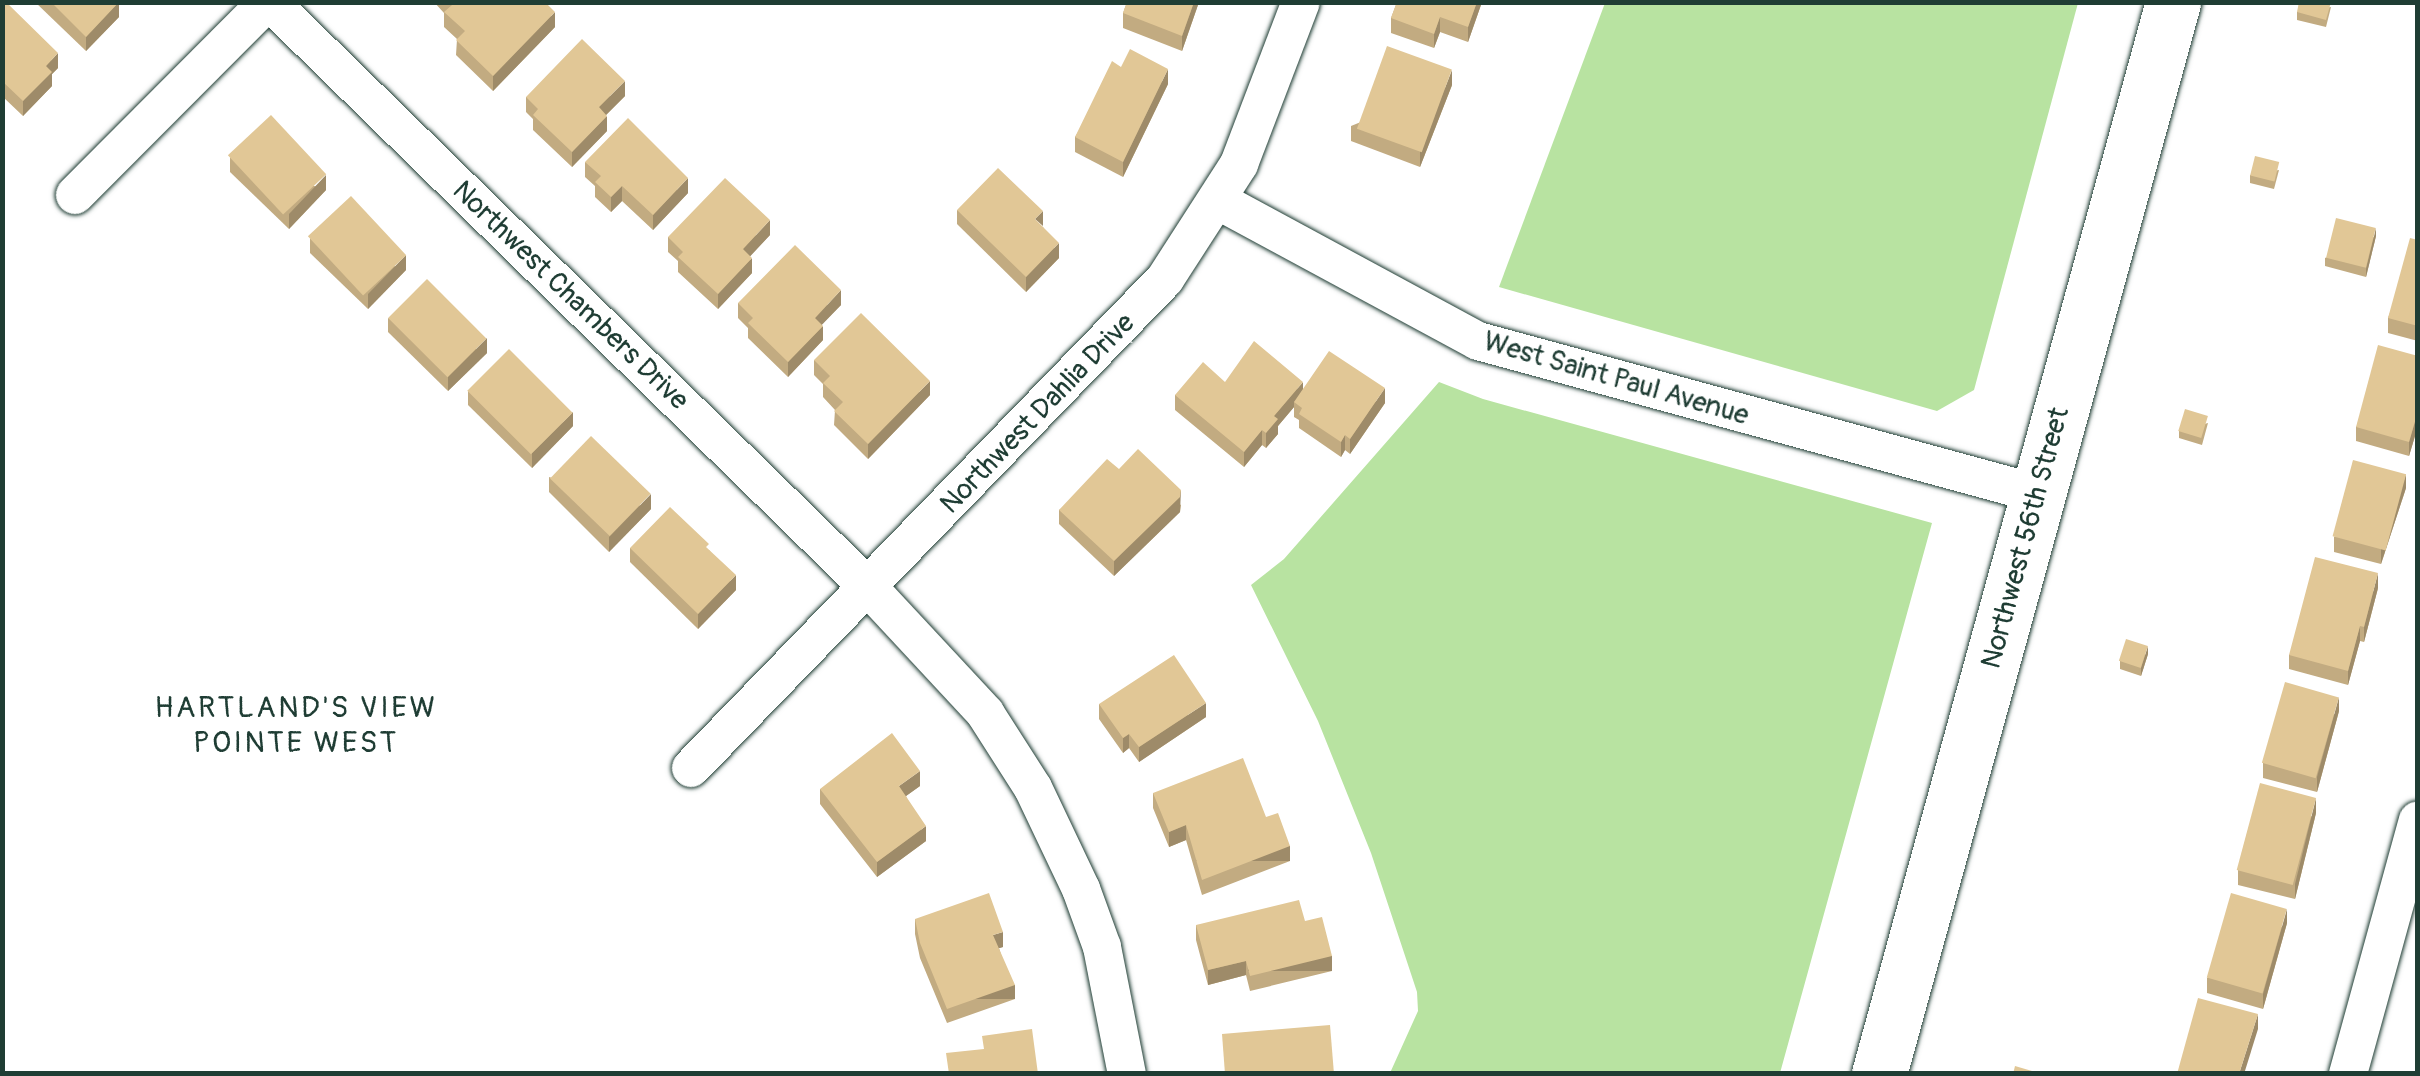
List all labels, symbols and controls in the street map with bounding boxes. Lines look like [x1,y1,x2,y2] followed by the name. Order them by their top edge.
[445,174,695,418] street label: Northwest Chambers Drive
[934,307,1142,521] street label: Northwest Dahlia Drive
[1480,325,1752,433] street label: West Saint Paul Avenue
[1975,404,2077,672] street label: Northwest 56th Street
[154,690,438,760] district label: HARTLAND'S VIEW POINTE WEST

